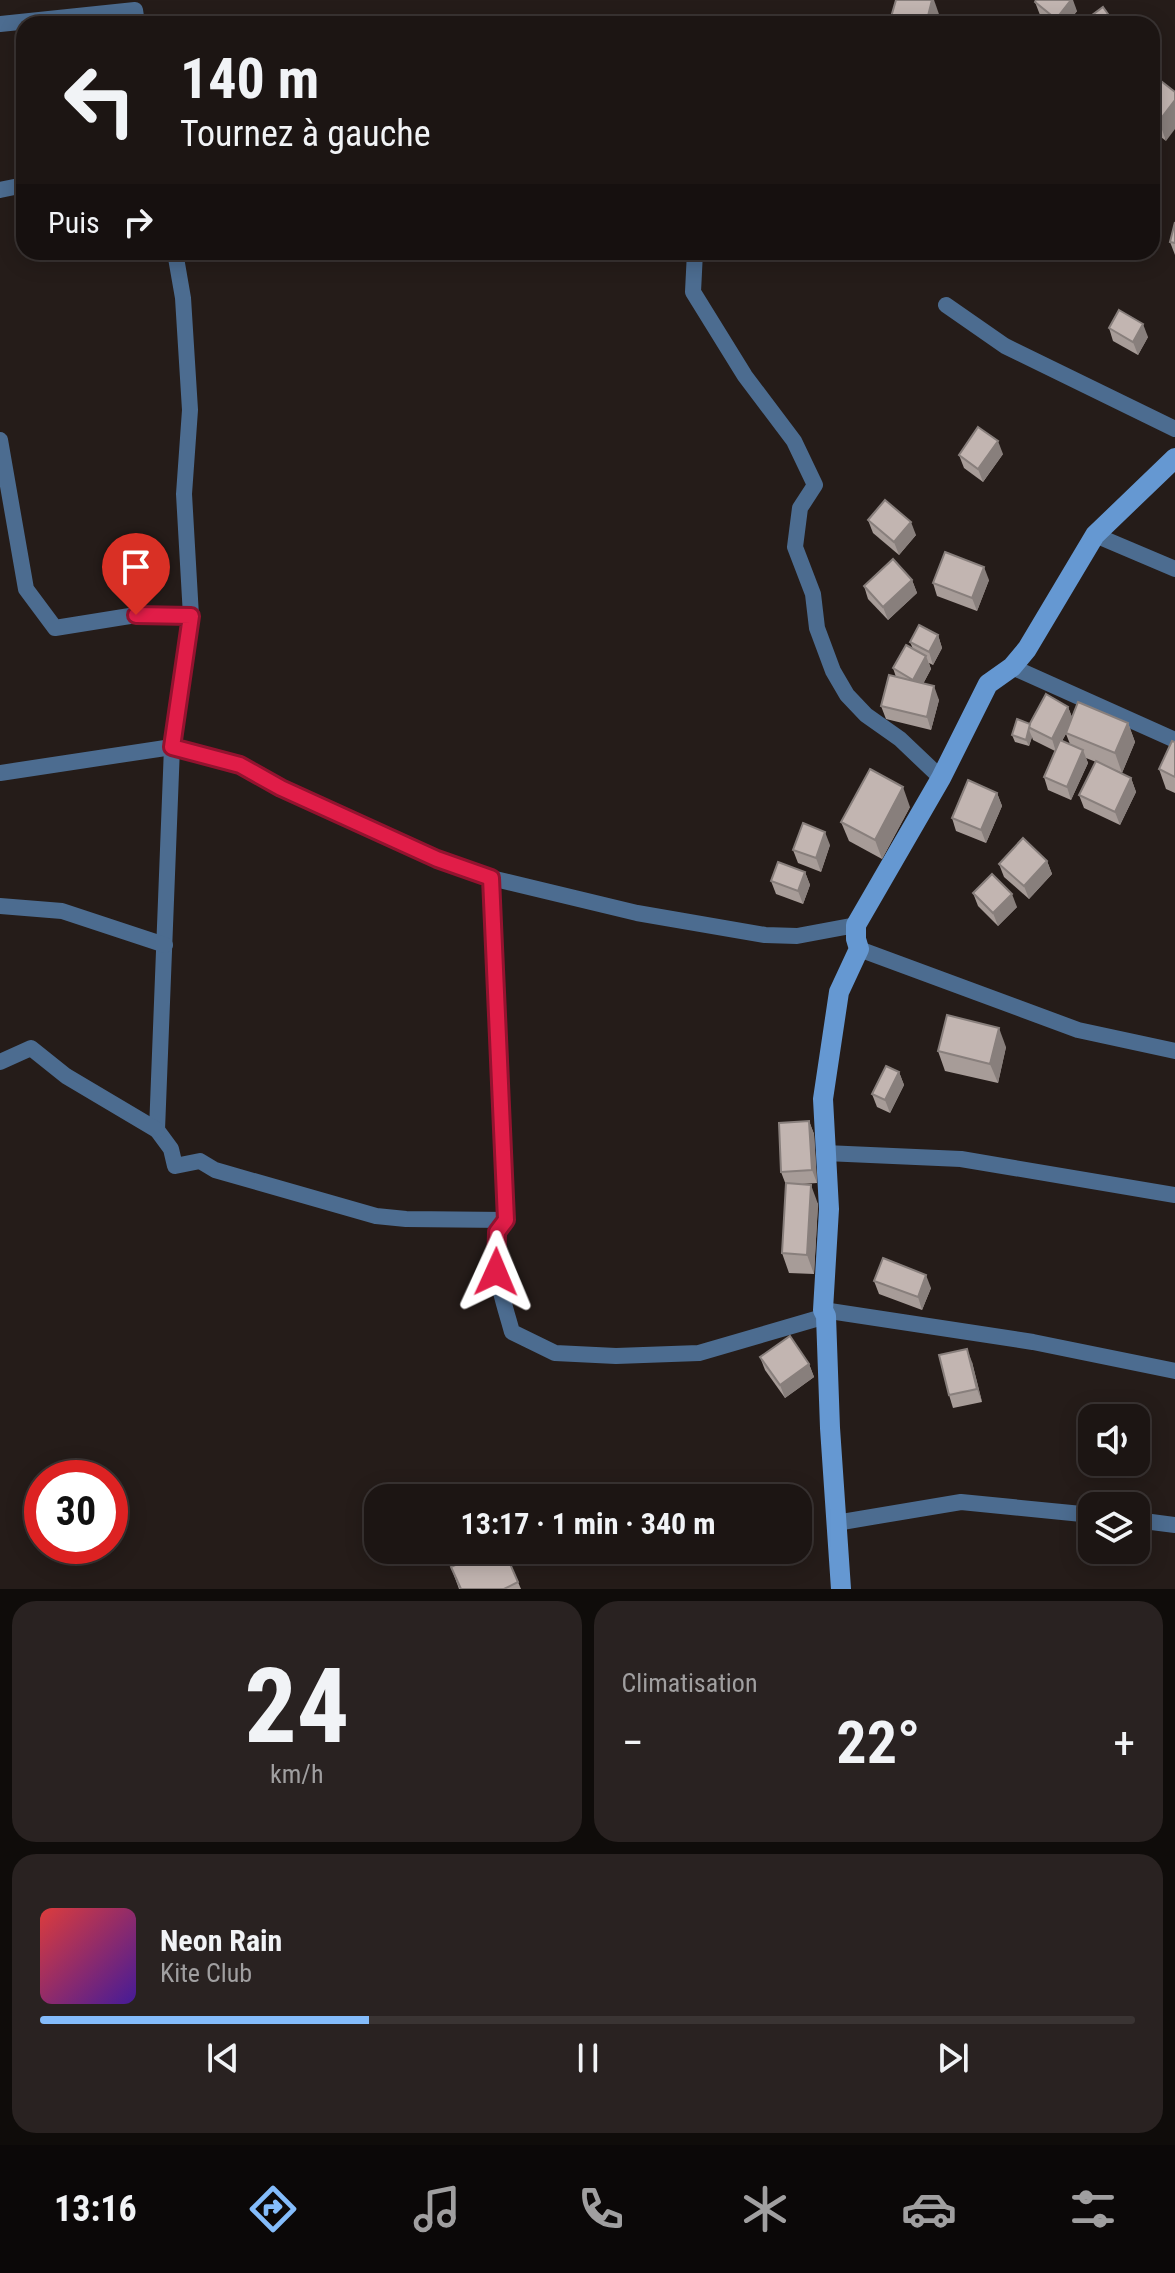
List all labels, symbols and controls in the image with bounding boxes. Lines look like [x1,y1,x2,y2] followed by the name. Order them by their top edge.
[180,46,319,112] text: 140 m
[48,48,152,152] icon: left
[180,113,431,155] text: Tournez à gauche
[116,200,160,244] icon: right
[48,205,100,240] text: Puis
[102,533,170,615] pin
[114,545,158,589] icon: arrive
[454,1230,538,1314] position arrow
[1078,1404,1150,1564] map controls
[1078,1404,1150,1476] button: sound
[24,1460,128,1564] speed limit sign: 30
[1078,1492,1150,1564] button: layers
[461,1506,715,1541] text: 13:17 · 1 min · 340 m
[244,1646,349,1767] text: 24
[622,1668,757,1698] text: Climatisation
[836,1707,920,1778] text: 22°
[622,1717,644,1769] text: −
[1113,1717,1135,1769] text: +
[270,1759,324,1789] text: km/h
[160,1923,282,1958] text: Neon Rain
[160,1958,252,1988] text: Kite Club
[201,2036,245,2080] icon: previous
[566,2036,610,2080] icon: pause
[931,2036,975,2080] icon: next
[245,2181,301,2237] icon: directions
[409,2181,465,2237] icon: music
[573,2181,629,2237] icon: phone
[737,2181,793,2237] icon: climate
[901,2181,957,2237] icon: car
[1065,2181,1121,2237] icon: filters
[54,2188,137,2230] text: 13:16

